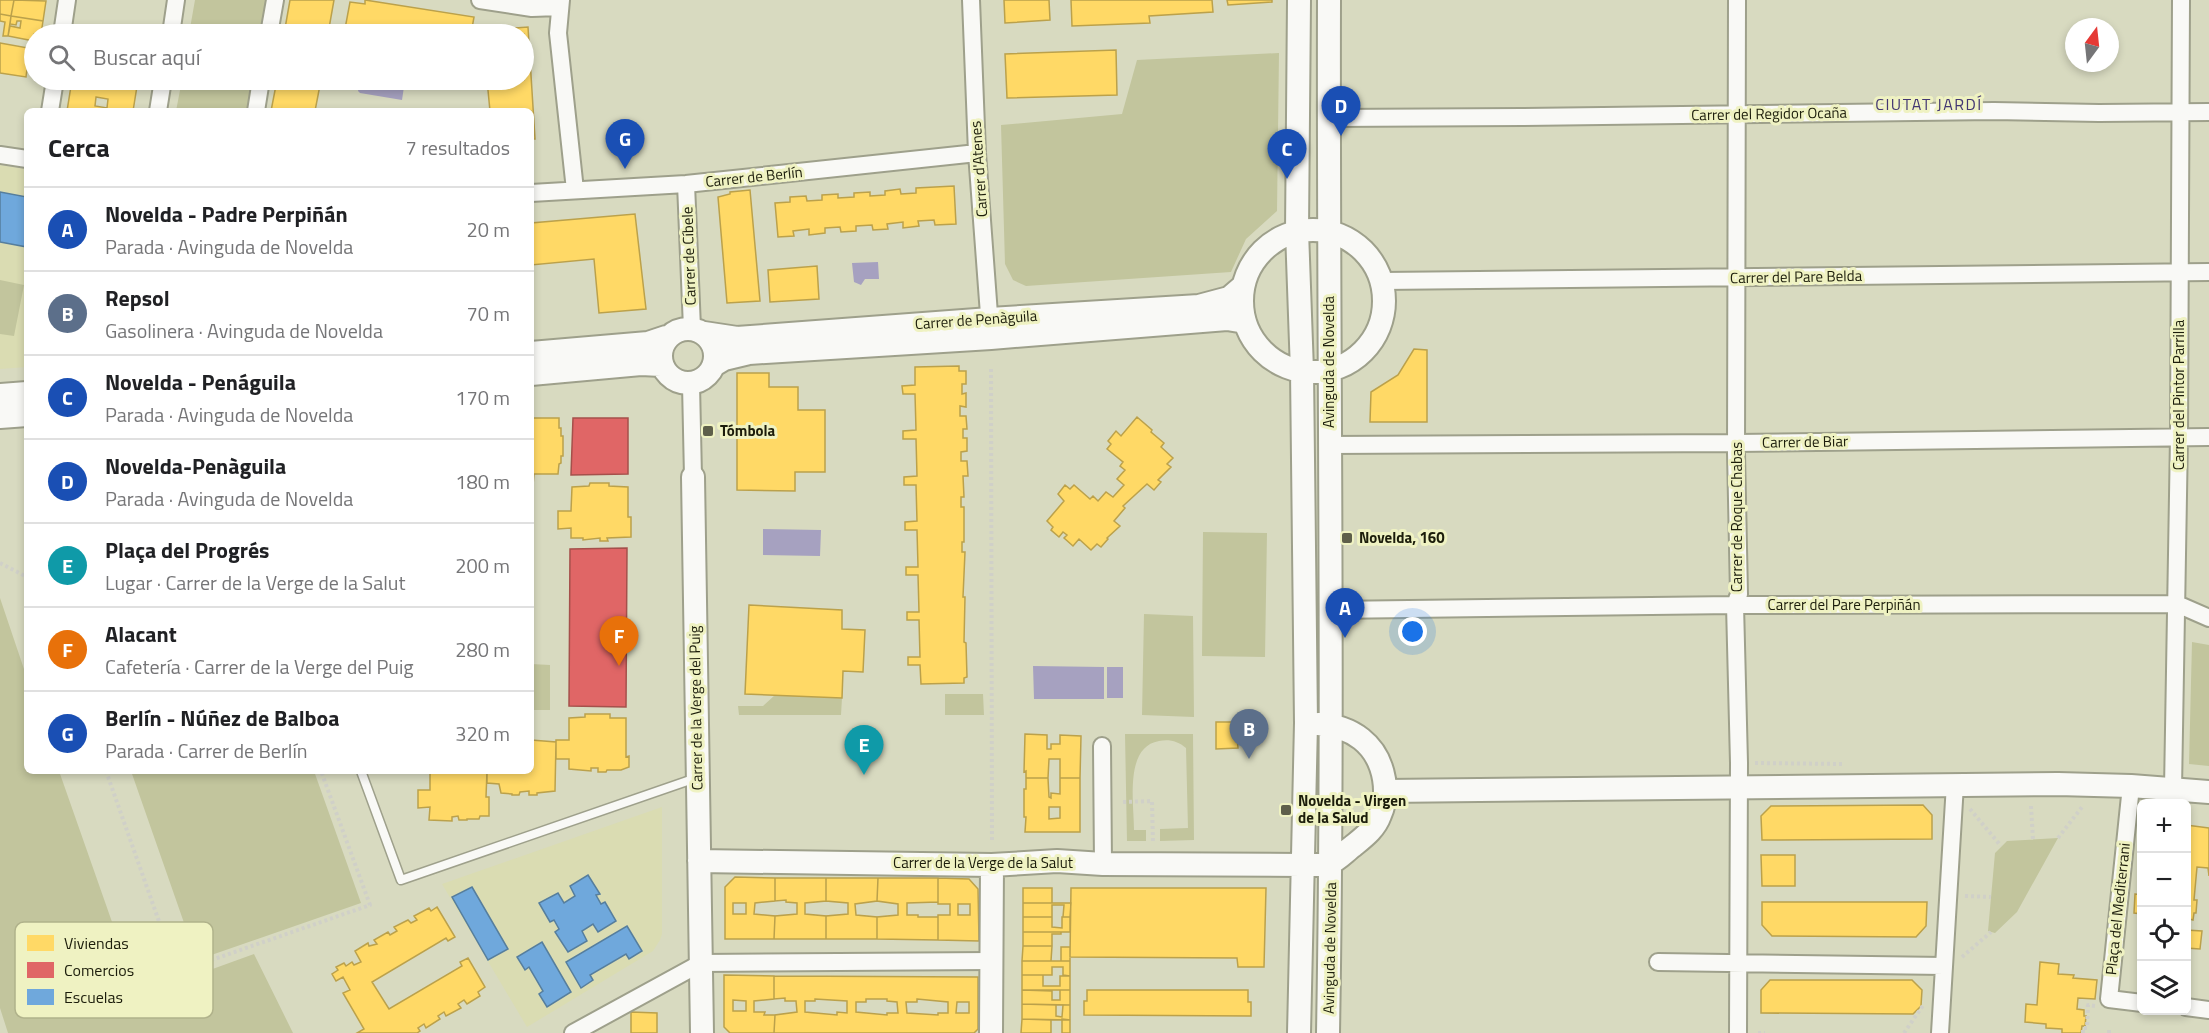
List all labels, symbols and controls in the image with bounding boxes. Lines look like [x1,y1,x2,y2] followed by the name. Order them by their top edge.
[2065,18,2119,72] north arrow
[24,24,534,90] search box
[93,40,201,74] text: Buscar aquí
[45,41,78,74] icon: search
[1322,86,1360,136] pin: D
[1875,92,1983,116] district label: CIUTAT JARDÍ
[1691,101,1848,126] street label: Carrer del Regidor Ocaña
[606,120,644,169] pin: G
[964,120,993,218] street label: Carrer d'Atenes
[48,128,110,167] text: Cerca
[1268,130,1306,179] pin: C
[406,132,510,163] text: 7 resultados
[704,160,804,193] street label: Carrer de Berlín
[105,197,348,231] text: Novelda - Padre Perpiñán
[675,206,702,306] street label: Carrer de Cíbele
[61,214,74,245] text: A
[466,214,510,245] text: 20 m
[105,231,353,262] text: Parada · Avinguda de Novelda
[1730,264,1863,289] street label: Carrer del Pare Belda
[105,281,170,315] text: Repsol
[1317,296,1340,428] street label: Avinguda de Novelda
[61,298,74,329] text: B
[466,298,510,329] text: 70 m
[914,304,1038,335] street label: Carrer de Penàguila
[105,315,383,346] text: Gasolinera · Avinguda de Novelda
[2167,319,2190,470] street label: Carrer del Pintor Parrilla
[105,365,296,399] text: Novelda - Penáguila
[62,382,73,413] text: C
[455,382,510,413] text: 170 m
[105,399,353,430] text: Parada · Avinguda de Novelda
[720,419,776,442] place label: Tómbola
[701,424,715,438] marker: Tómbola
[1762,429,1848,454] street label: Carrer de Biar
[1725,442,1748,592] street label: Carrer de Roque Chabas
[105,449,286,483] text: Novelda-Penàguila
[61,466,74,497] text: D
[455,466,510,497] text: 180 m
[105,483,353,514] text: Parada · Avinguda de Novelda
[1359,526,1445,549] place label: Novelda, 160
[1340,531,1354,545] marker: Novelda, 160
[105,533,270,567] text: Plaça del Progrés
[62,550,73,581] text: E
[455,550,510,581] text: 200 m
[105,567,405,598] text: Lugar · Carrer de la Verge de la Salut
[1326,588,1364,638] pin: A
[1768,593,1920,616] street label: Carrer del Pare Perpiñán
[600,616,638,666] pin: F
[105,617,177,651] text: Alacant
[1398,617,1427,646] your location
[683,625,708,791] street label: Carrer de la Verge del Puig
[62,634,73,665] text: F
[455,634,510,665] text: 280 m
[105,651,414,682] text: Cafetería · Carrer de la Verge del Puig
[105,701,340,735] text: Berlín - Núñez de Balboa
[1230,710,1268,759] pin: B
[61,718,74,749] text: G
[455,718,510,749] text: 320 m
[844,726,884,775] pin: E
[105,735,308,766] text: Parada · Carrer de Berlín
[1298,789,1406,829] place label: Novelda - Virgen de la Salud
[2137,799,2191,1015] map controls
[2137,799,2191,853] button: +
[1279,803,1293,817] marker: Novelda - Virgen de la Salud
[2099,842,2136,976] street label: Plaça del Mediterrani
[893,851,1074,874] street label: Carrer de la Verge de la Salut
[2137,853,2191,907] button: −
[1317,881,1342,1014] street label: Avinguda de Novelda
[2137,907,2191,961] button: locate
[15,922,213,1018] legend
[64,931,129,955] text: Viviendas
[64,958,134,982] text: Comercios
[2137,961,2191,1015] button: layers
[64,985,123,1009] text: Escuelas

